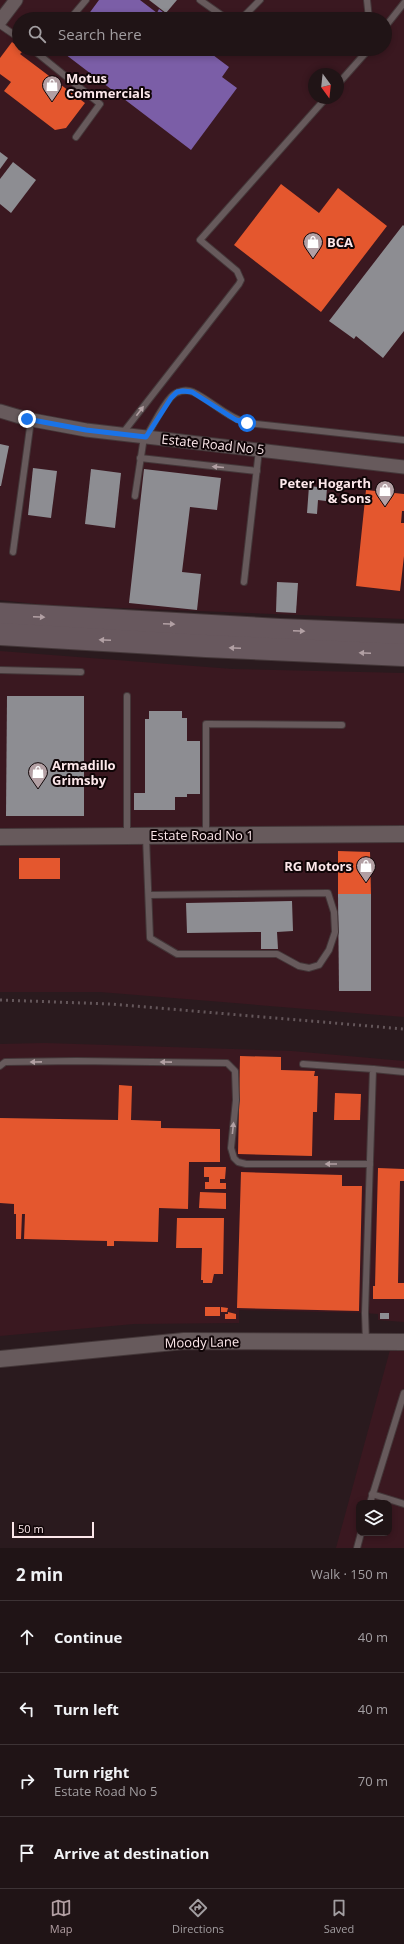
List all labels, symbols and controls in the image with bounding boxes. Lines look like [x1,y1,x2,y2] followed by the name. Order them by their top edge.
[12,12,392,56] search box
[26,23,48,45] icon: search
[58,24,142,44] text: Search here
[308,68,344,104] north arrow
[66,69,150,102] place label: Motus Commercials
[41,74,63,102] shop icon: Motus Commercials
[302,231,324,259] shop icon: BCA
[327,233,353,251] place label: BCA
[136,405,144,416] one-way arrow
[18,410,36,428] route end
[238,414,256,432] route start
[161,430,265,458] street label: Estate Road No 5
[212,464,224,470] one-way arrow
[279,474,371,507] place label: Peter Hogarth & Sons
[374,479,396,507] shop icon: Peter Hogarth & Sons
[33,613,45,620] one-way arrow
[163,621,175,628] one-way arrow
[293,628,305,635] one-way arrow
[99,637,111,644] one-way arrow
[229,644,241,651] one-way arrow
[359,650,371,657] one-way arrow
[52,756,116,789] place label: Armadillo Grimsby
[27,761,49,789] shop icon: Armadillo Grimsby
[150,826,254,844] street label: Estate Road No 1
[355,855,377,883] shop icon: RG Motors
[284,857,352,875] place label: RG Motors
[30,1058,42,1065] one-way arrow
[159,1059,172,1065] one-way arrow
[230,1122,236,1134] one-way arrow
[324,1161,337,1167] one-way arrow
[165,1332,239,1352] street label: Moody Lane
[356,1500,392,1536] map controls
[356,1500,392,1536] button: layers
[12,1520,94,1539] scale bar
[18,1521,44,1536] text: 50 m
[16,1563,63,1586] text: 2 min
[311,1565,388,1583] text: Walk · 150 m
[16,1626,38,1648] icon: ahead
[54,1627,122,1647] text: Continue
[358,1628,388,1646] text: 40 m
[16,1698,38,1720] icon: left
[54,1699,119,1719] text: Turn left
[358,1700,388,1718] text: 40 m
[54,1762,129,1782] text: Turn right
[16,1770,38,1792] icon: right
[358,1772,388,1790] text: 70 m
[54,1782,157,1800] text: Estate Road No 5
[16,1842,38,1864] icon: arrive
[54,1843,209,1863] text: Arrive at destination
[50,1897,73,1936] tab: Map
[172,1897,224,1936] tab: Directions
[324,1897,354,1936] tab: Saved

